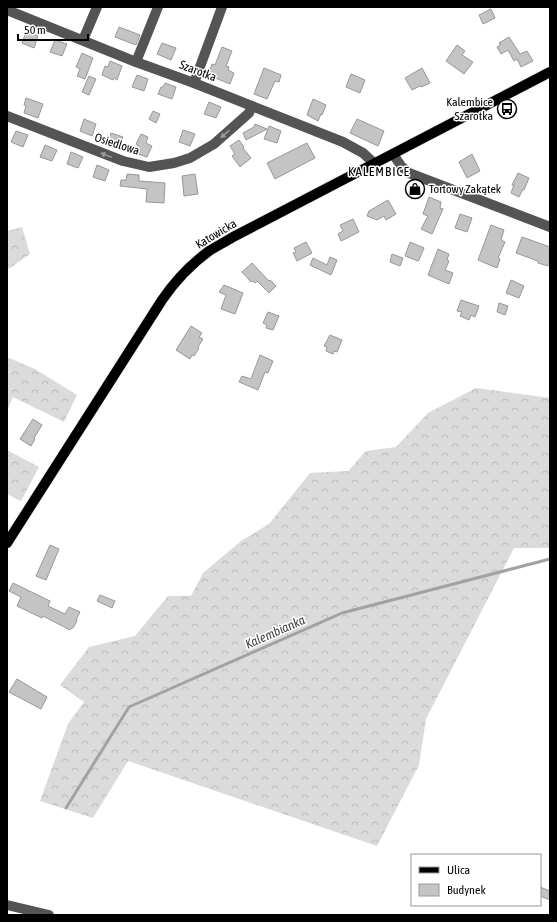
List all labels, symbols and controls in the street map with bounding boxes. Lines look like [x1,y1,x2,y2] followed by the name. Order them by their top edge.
[18,16,88,42] scale bar
[24,23,46,37] text: 50 m
[178,58,218,84] street label: Szarotka
[446,95,493,123] place label: Kalembice Szarotka
[496,98,518,120] bus stop icon: Kalembice Szarotka
[93,130,141,158] street label: Osiedlowa
[220,130,231,139] one-way arrow
[99,151,111,157] one-way arrow
[348,164,410,179] district label: KALEMBICE
[404,178,426,200] shop icon: Tortowy Zakątek
[429,182,502,196] place label: Tortowy Zakątek
[193,216,239,252] street label: Katowicka
[243,612,307,652] water label: Kalembianka
[411,854,541,906] legend
[447,863,470,877] text: Ulica
[447,883,486,897] text: Budynek

